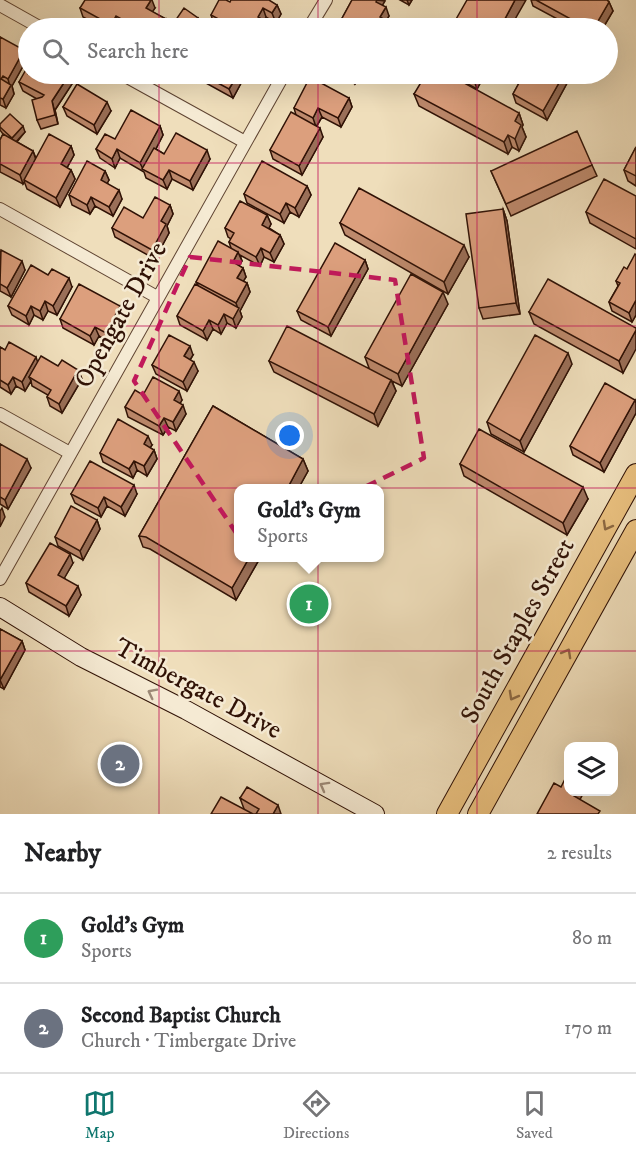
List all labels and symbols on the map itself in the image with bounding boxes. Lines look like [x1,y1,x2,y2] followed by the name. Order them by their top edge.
[67,236,175,394] street label: Opengate Drive
[275,421,304,450] your location
[603,519,615,530] one-way arrow
[454,533,582,729] street label: South Staples Street
[290,582,328,626] pin: 1
[109,631,287,747] street label: Timbergate Drive
[560,649,572,659] one-way arrow
[148,689,159,700] one-way arrow
[508,690,520,700] one-way arrow
[100,742,140,786] pin: 2
[320,781,330,793] one-way arrow

